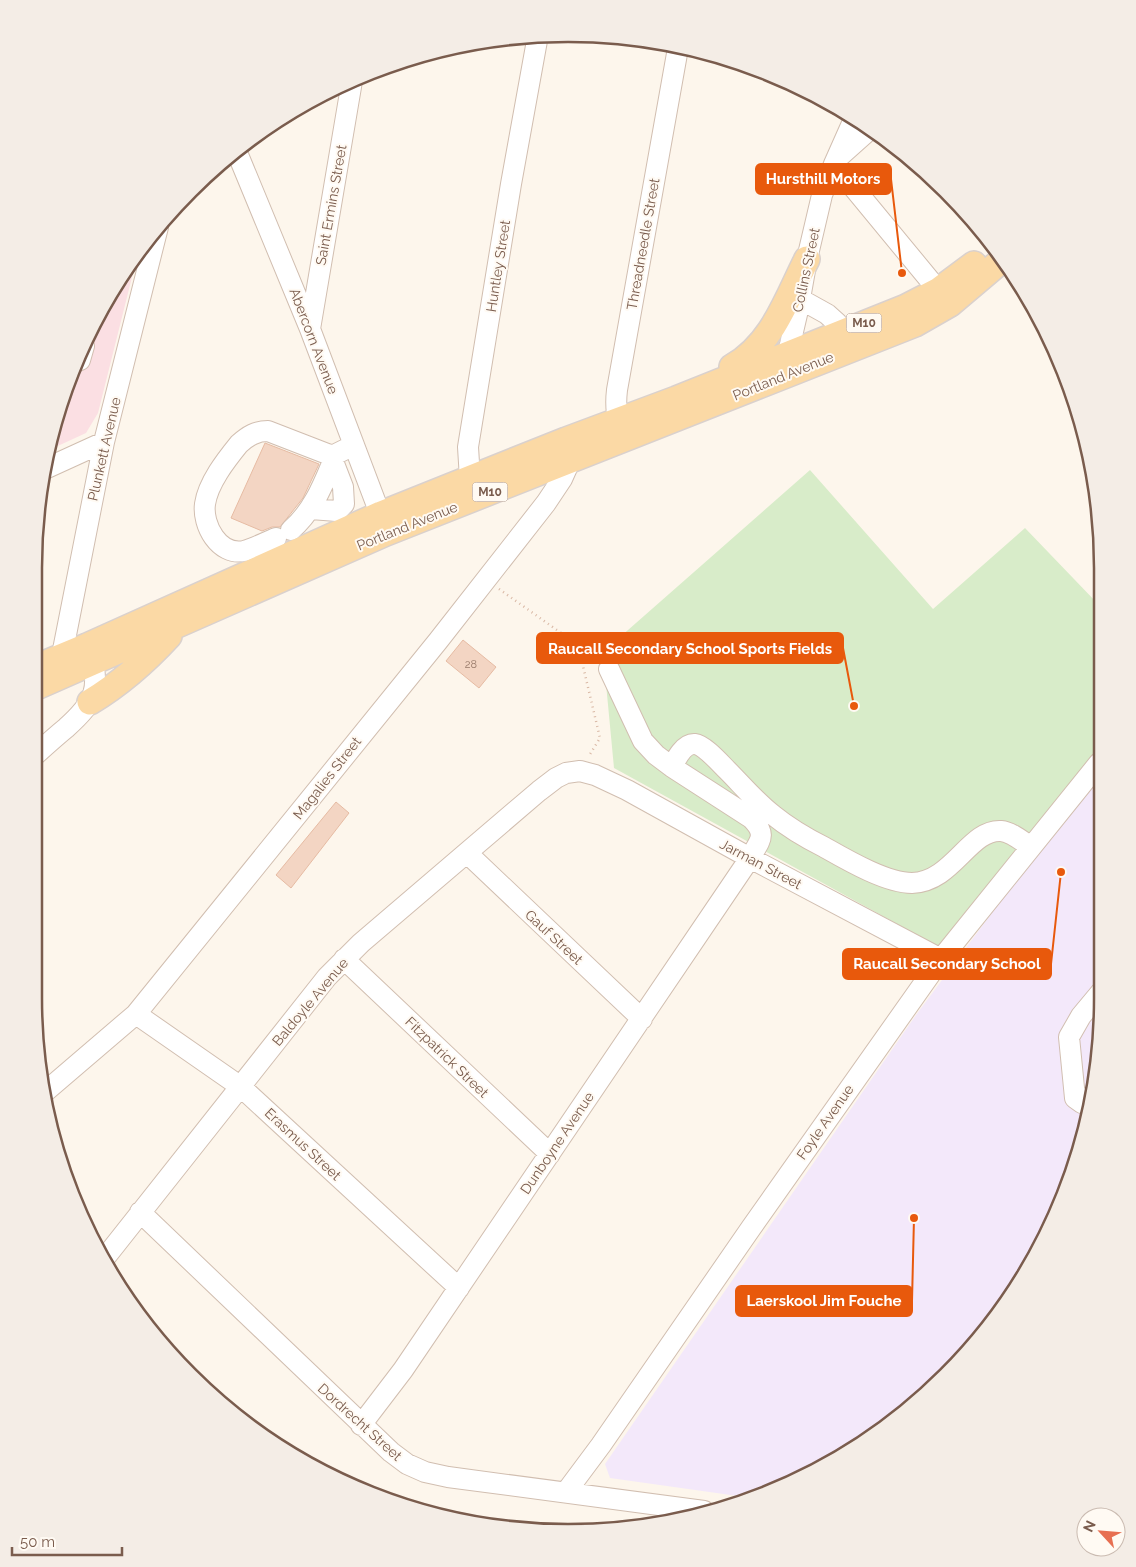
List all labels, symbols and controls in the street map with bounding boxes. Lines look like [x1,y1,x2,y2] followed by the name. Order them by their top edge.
[313,143,350,267] street label: Saint Ermins Street
[756,164,891,194] callout: Hursthill Motors
[766,170,880,188] text: Hursthill Motors
[624,176,663,311] street label: Threadneedle Street
[483,219,513,313] street label: Huntley Street
[789,226,823,314] street label: Collins Street
[286,286,342,396] street label: Abercorn Avenue
[846,314,882,332] road number: M10
[730,349,836,403] street label: Portland Avenue
[84,396,124,502] street label: Plunkett Avenue
[472,482,508,502] road number: M10
[354,499,460,553] street label: Portland Avenue
[537,633,843,663] callout: Raucall Secondary School Sports Fields
[548,640,832,658] text: Raucall Secondary School Sports Fields
[465,658,477,671] house number: 28
[290,733,364,822] street label: Magalies Street
[717,836,805,892] street label: Jarman Street
[522,906,586,968] street label: Gauf Street
[843,949,1051,979] callout: Raucall Secondary School
[269,955,351,1049] street label: Baldoyle Avenue
[853,955,1041,973] text: Raucall Secondary School
[402,1013,492,1101] street label: Fitzpatrick Street
[793,1081,857,1163] street label: Foyle Avenue
[517,1089,597,1197] street label: Dunboyne Avenue
[262,1105,345,1183] street label: Erasmus Street
[736,1286,912,1316] callout: Laerskool Jim Fouche
[746,1292,902,1310] text: Laerskool Jim Fouche
[315,1380,406,1464] street label: Dordrecht Street
[1076,1507,1126,1557] north arrow
[1080,1518,1099,1535] text: N
[12,1524,122,1556] scale bar
[20,1533,55,1551] text: 50 m

